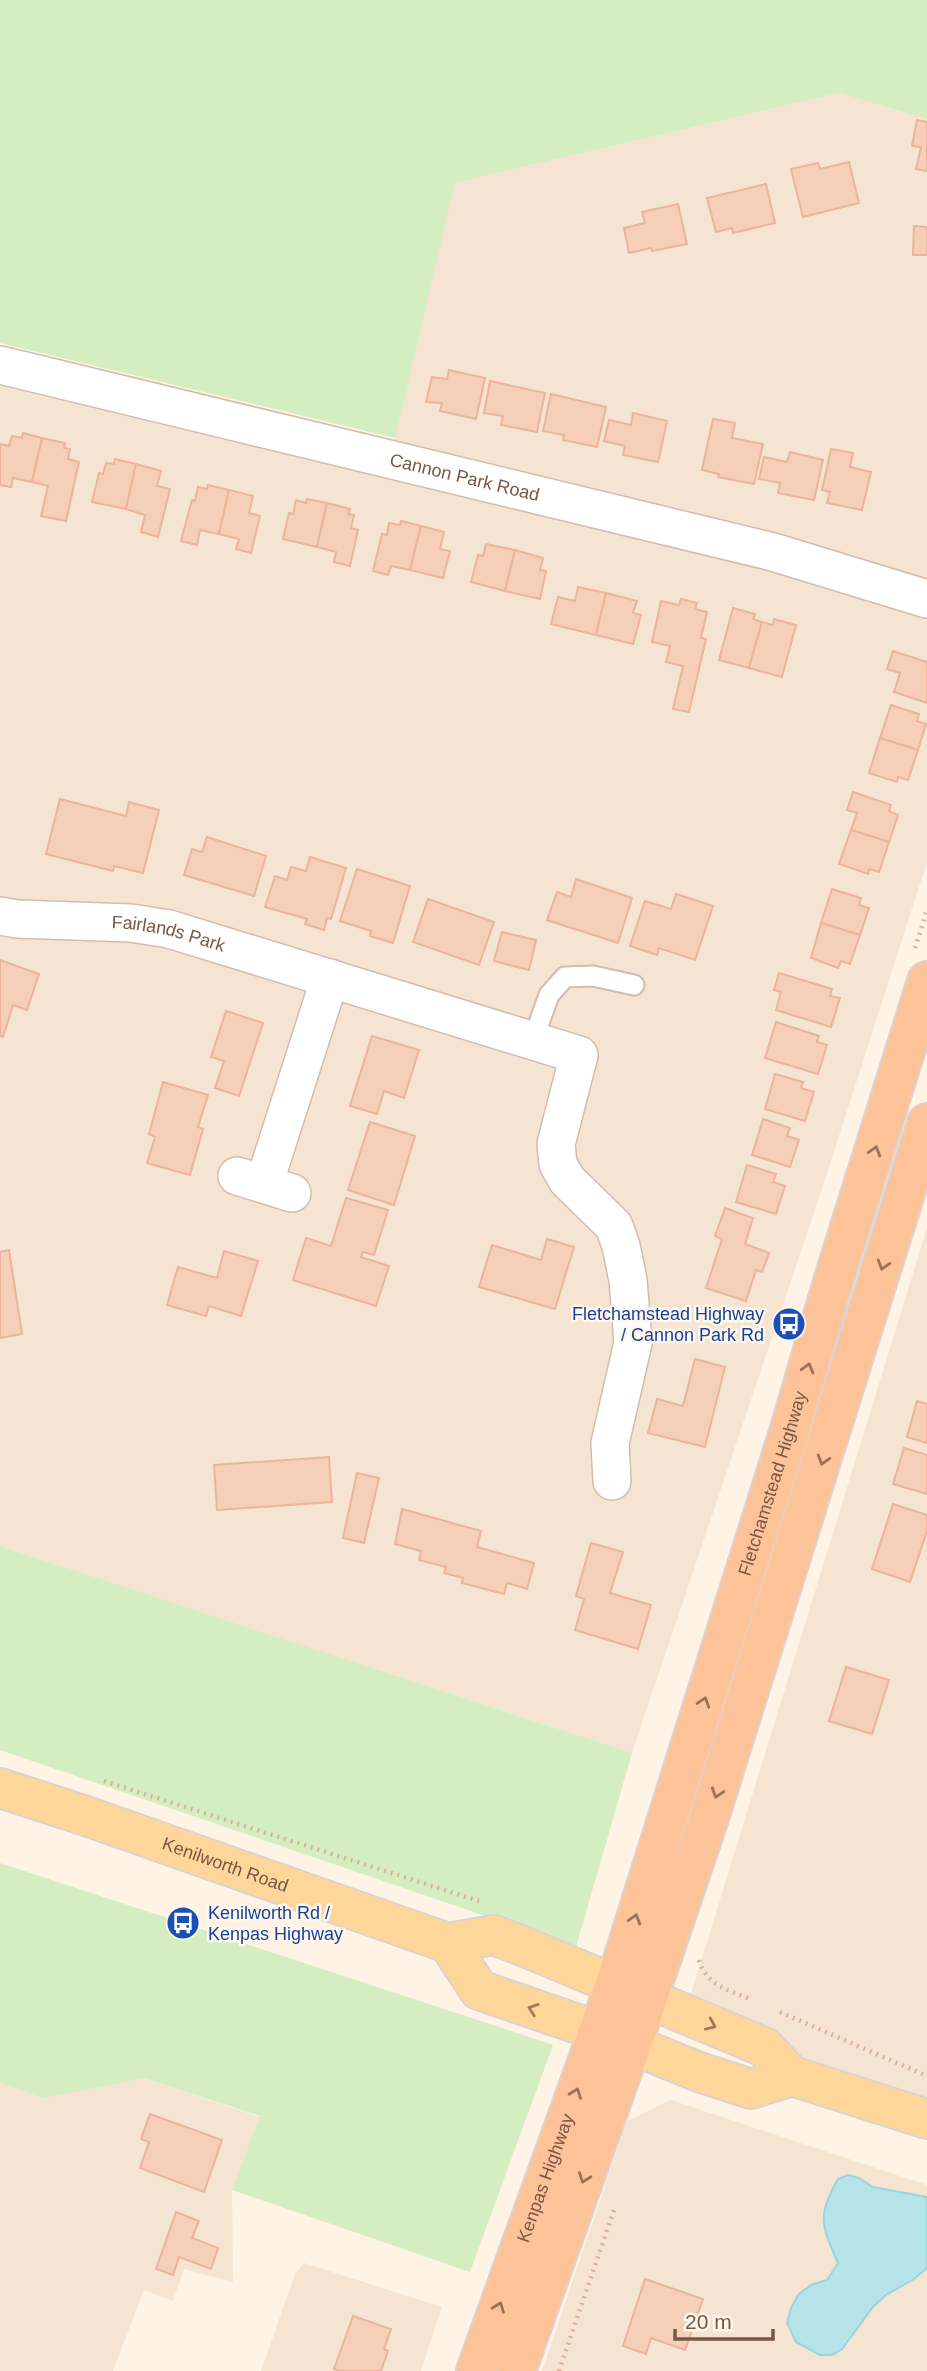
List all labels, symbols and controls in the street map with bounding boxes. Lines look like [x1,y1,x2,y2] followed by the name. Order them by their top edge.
[388,450,541,505] street label: Cannon Park Road
[111,912,229,956] street label: Fairlands Park
[867,1145,881,1158] one-way arrow
[877,1258,891,1271] one-way arrow
[572,1304,764,1345] place label: Fletchamstead Highway / Cannon Park Rd
[770,1305,808,1343] bus stop icon: Fletchamstead Highway / Cannon Park Rd
[799,1362,814,1374] one-way arrow
[734,1389,811,1578] street label: Fletchamstead Highway
[816,1453,831,1465] one-way arrow
[695,1697,710,1709] one-way arrow
[710,1787,725,1799] one-way arrow
[160,1834,291,1896] street label: Kenilworth Road
[208,1903,343,1944] place label: Kenilworth Rd / Kenpas Highway
[164,1904,202,1942] bus stop icon: Kenilworth Rd / Kenpas Highway
[627,1914,642,1926] one-way arrow
[528,2003,540,2017] one-way arrow
[703,2017,716,2031] one-way arrow
[567,2087,581,2099] one-way arrow
[513,2111,578,2245] street label: Kenpas Highway
[578,2172,592,2184] one-way arrow
[675,2298,773,2342] scale bar
[491,2301,505,2313] one-way arrow
[685,2310,732,2333] text: 20 m

